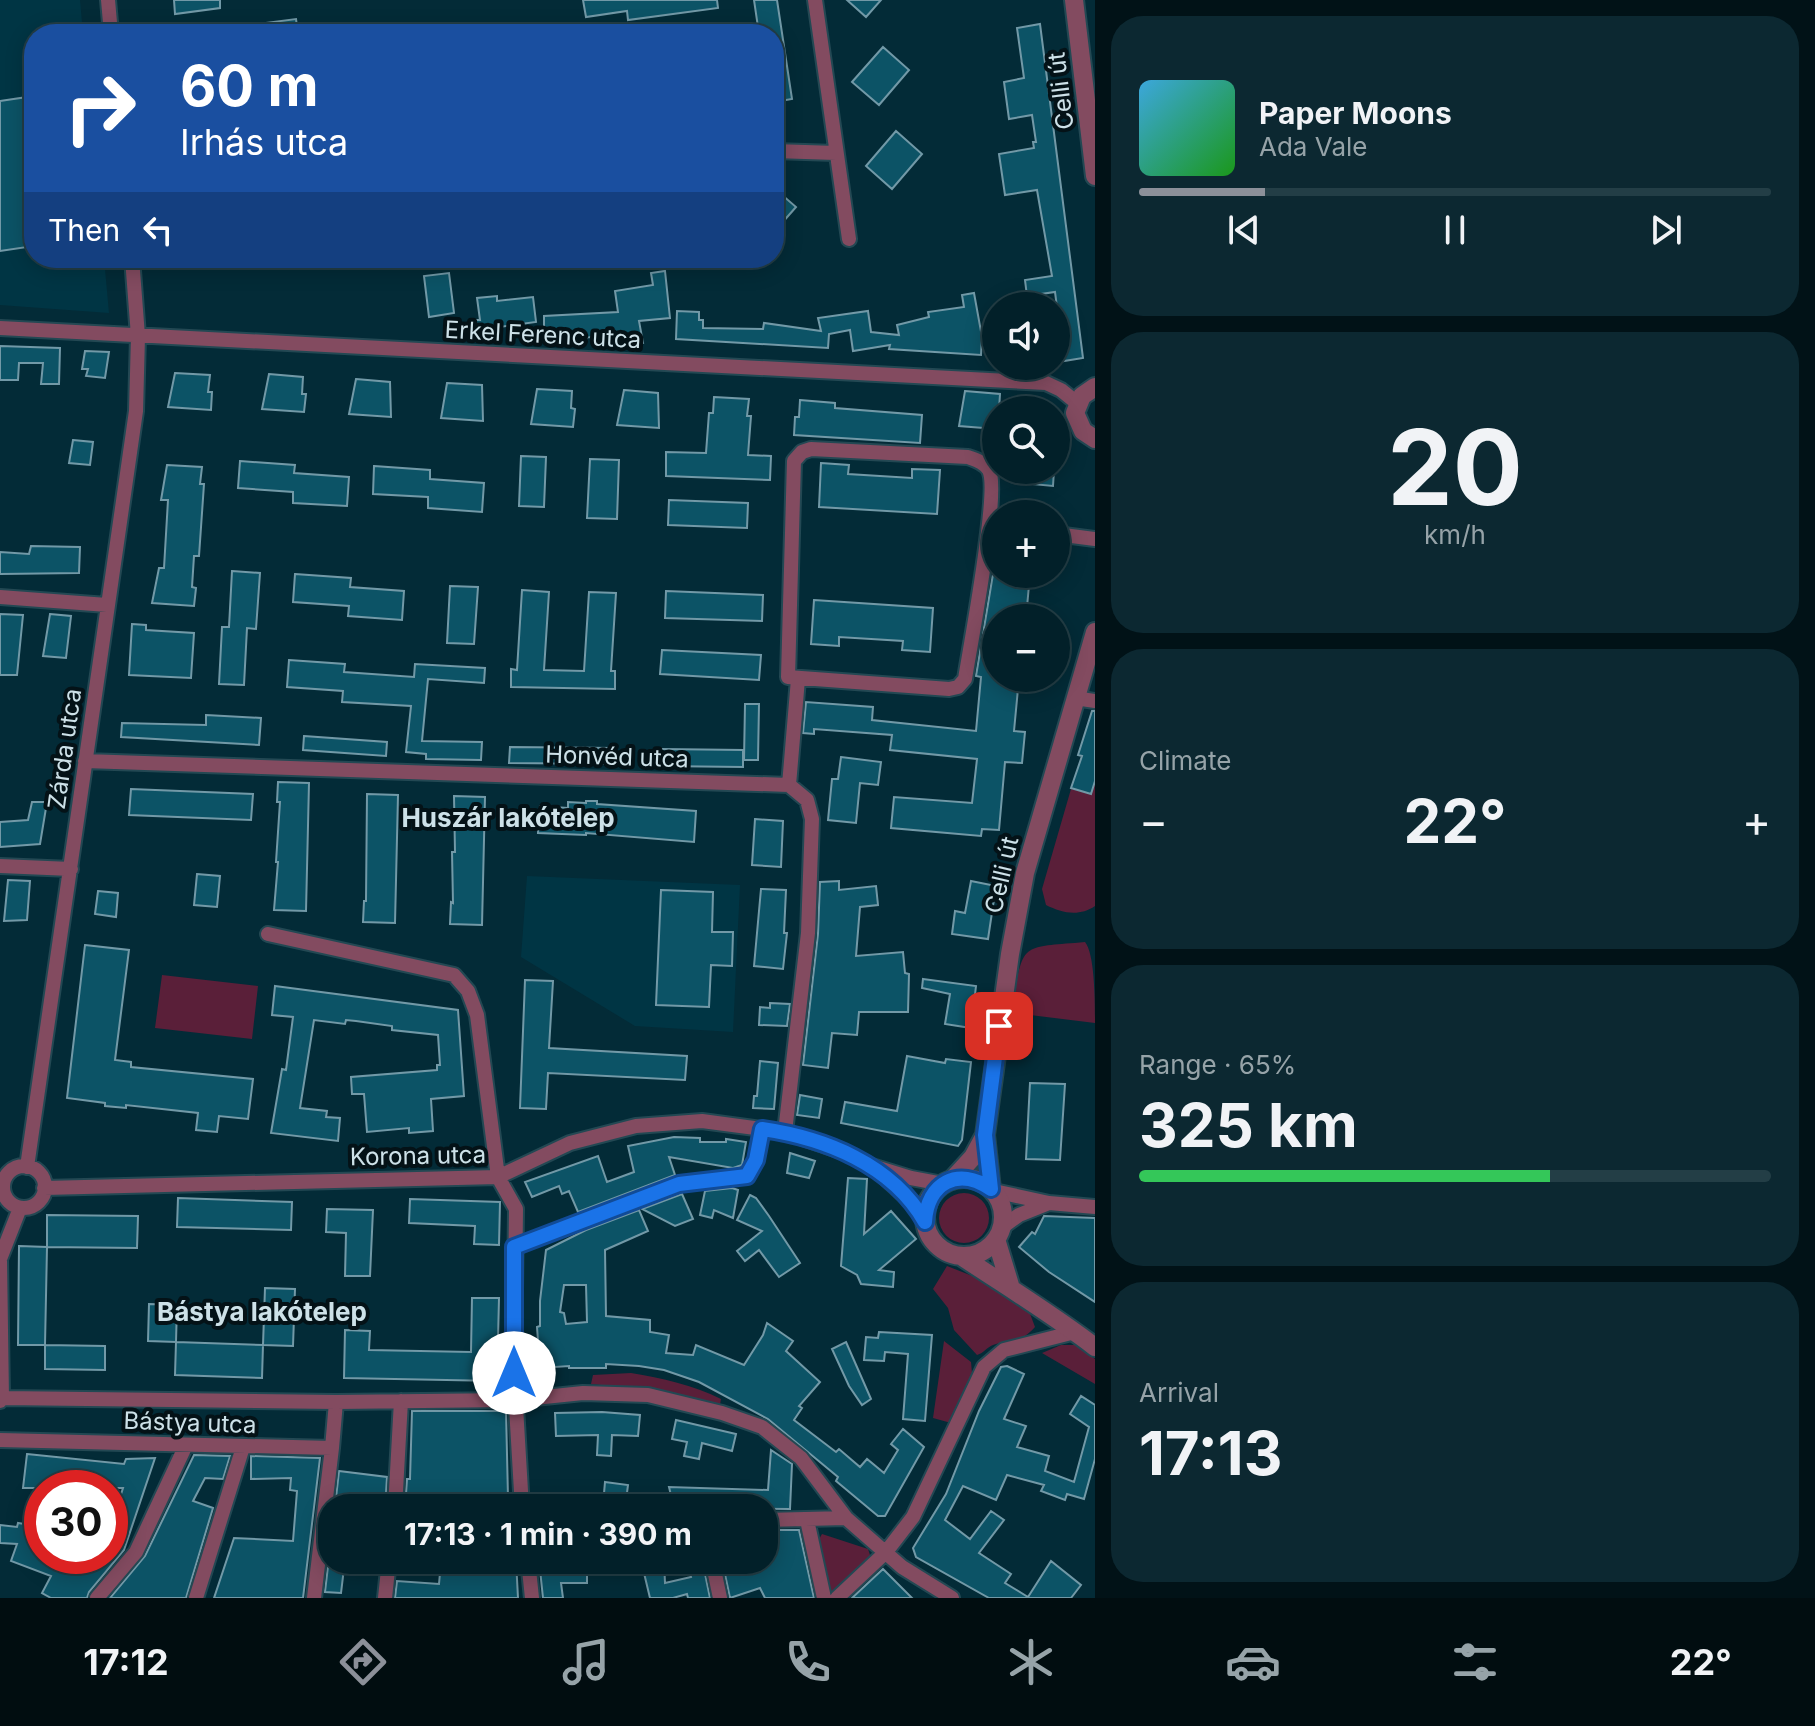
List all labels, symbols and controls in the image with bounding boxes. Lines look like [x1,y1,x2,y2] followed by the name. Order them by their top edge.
[1041,51,1080,131] street label: Celli út
[180,52,319,120] text: 60 m
[48,56,152,160] icon: right
[1259,95,1452,131] text: Paper Moons
[180,120,348,164] text: Irhás utca
[1259,131,1367,162] text: Ada Vale
[136,208,180,252] icon: left
[1222,208,1266,252] icon: previous
[1433,208,1477,252] icon: pause
[1644,208,1688,252] icon: next
[48,212,120,248] text: Then
[982,292,1070,692] map controls
[982,292,1070,380] button: sound
[444,315,642,354] street label: Erkel Ferenc utca
[982,396,1070,484] button: search
[1387,404,1523,530] text: 20
[982,500,1070,588] button: +
[1424,519,1486,550] text: km/h
[982,604,1070,692] button: −
[42,687,87,811] street label: Zárda utca
[545,740,689,773] street label: Honvéd utca
[1139,745,1231,776] text: Climate
[1403,785,1507,857] text: 22°
[1139,794,1168,848] text: −
[1742,794,1771,848] text: +
[401,802,615,833] district label: Huszár lakótelep
[979,834,1024,916] street label: Celli út
[965,992,1033,1060] pin
[977,1004,1021,1048] icon: arrive
[1139,1049,1296,1080] text: Range · 65%
[1139,1089,1358,1161] text: 325 km
[350,1140,486,1171] street label: Korona utca
[157,1296,367,1327] district label: Bástya lakótelep
[472,1331,556,1415] position arrow
[1139,1377,1219,1408] text: Arrival
[123,1406,257,1439] street label: Bástya utca
[1139,1417,1282,1489] text: 17:13
[24,1470,128,1574] speed limit sign: 30
[404,1516,692,1552] text: 17:13 · 1 min · 390 m
[335,1634,391,1690] icon: directions
[558,1634,614,1690] icon: music
[780,1634,836,1690] icon: phone
[1003,1634,1059,1690] icon: climate
[1225,1634,1281,1690] icon: car
[1447,1634,1503,1690] icon: filters
[83,1640,169,1684] text: 17:12
[1670,1640,1732,1684] text: 22°

